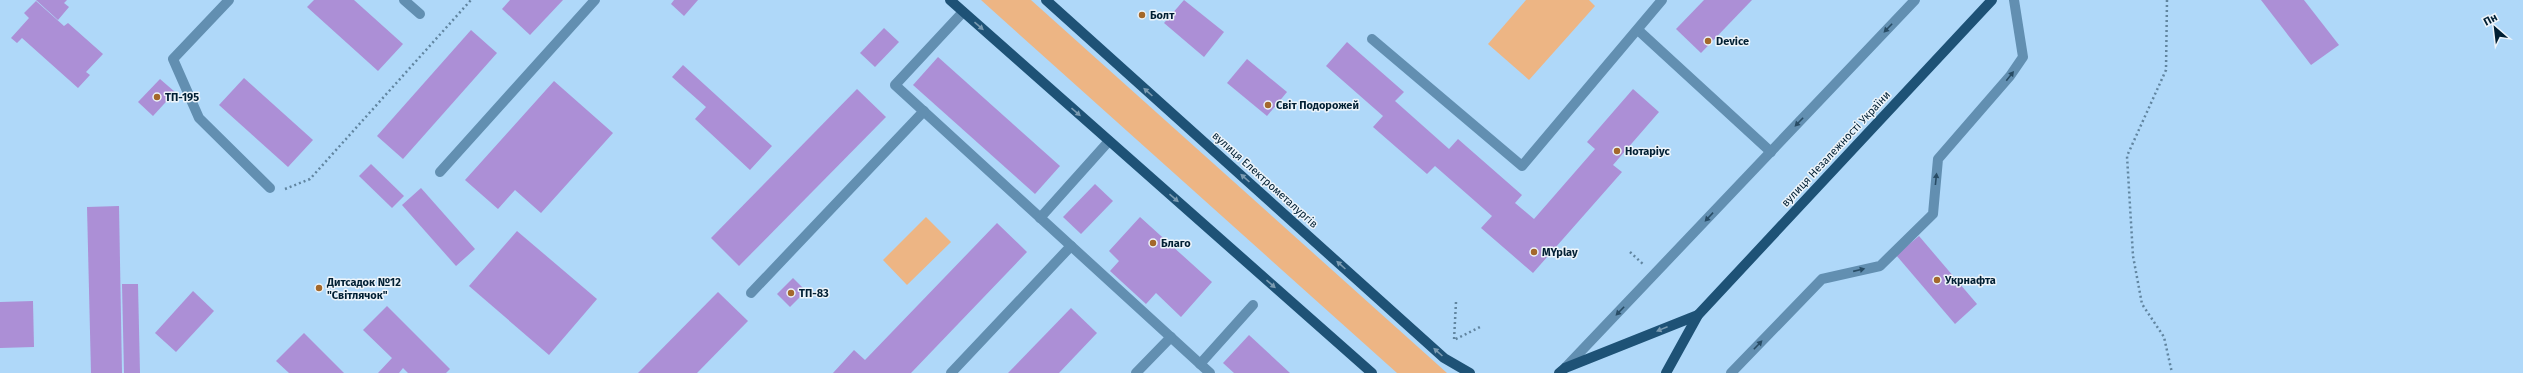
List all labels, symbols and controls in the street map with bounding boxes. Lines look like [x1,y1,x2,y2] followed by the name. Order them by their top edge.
[2475,8,2515,48] north arrow
[1150,9,1175,22] place label: Болт
[1137,10,1147,20] marker: Болт
[2481,11,2500,29] text: Пн
[974,21,984,30] one-way arrow
[1883,23,1893,33] one-way arrow
[1716,35,1749,48] place label: Device
[1703,36,1713,46] marker: Device
[2005,70,2014,81] one-way arrow
[1143,87,1153,96] one-way arrow
[1779,88,1893,210] street label: вулиця Незалежності України
[165,91,199,104] place label: ТП-195
[152,92,162,102] marker: ТП-195
[1276,99,1359,112] place label: Світ Подорожей
[1263,100,1273,110] marker: Світ Подорожей
[1072,107,1081,116] one-way arrow
[1794,117,1803,128] one-way arrow
[1210,129,1320,231] street label: вулиця Електрометалургів
[1625,145,1671,158] place label: Нотаріус
[1612,146,1622,156] marker: Нотаріус
[1933,173,1940,185] one-way arrow
[1239,174,1250,183] one-way arrow
[1169,193,1178,202] one-way arrow
[1704,212,1714,222] one-way arrow
[1161,237,1191,250] place label: Благо
[1148,238,1158,248] marker: Благо
[1542,246,1578,259] place label: MYplay
[1529,247,1539,257] marker: MYplay
[1336,261,1346,270] one-way arrow
[1853,267,1866,273] one-way arrow
[1944,274,1996,287] place label: Укрнафта
[1932,275,1942,285] marker: Укрнафта
[326,276,401,302] place label: Дитсадок №12 "Світлячок"
[1266,279,1276,289] one-way arrow
[314,283,324,293] marker: Дитсадок №12 "Світлячок"
[799,287,829,300] place label: ТП-83
[786,288,796,298] marker: ТП-83
[1615,306,1625,316] one-way arrow
[1655,327,1667,333] one-way arrow
[1754,340,1763,350] one-way arrow
[1433,348,1443,357] one-way arrow

